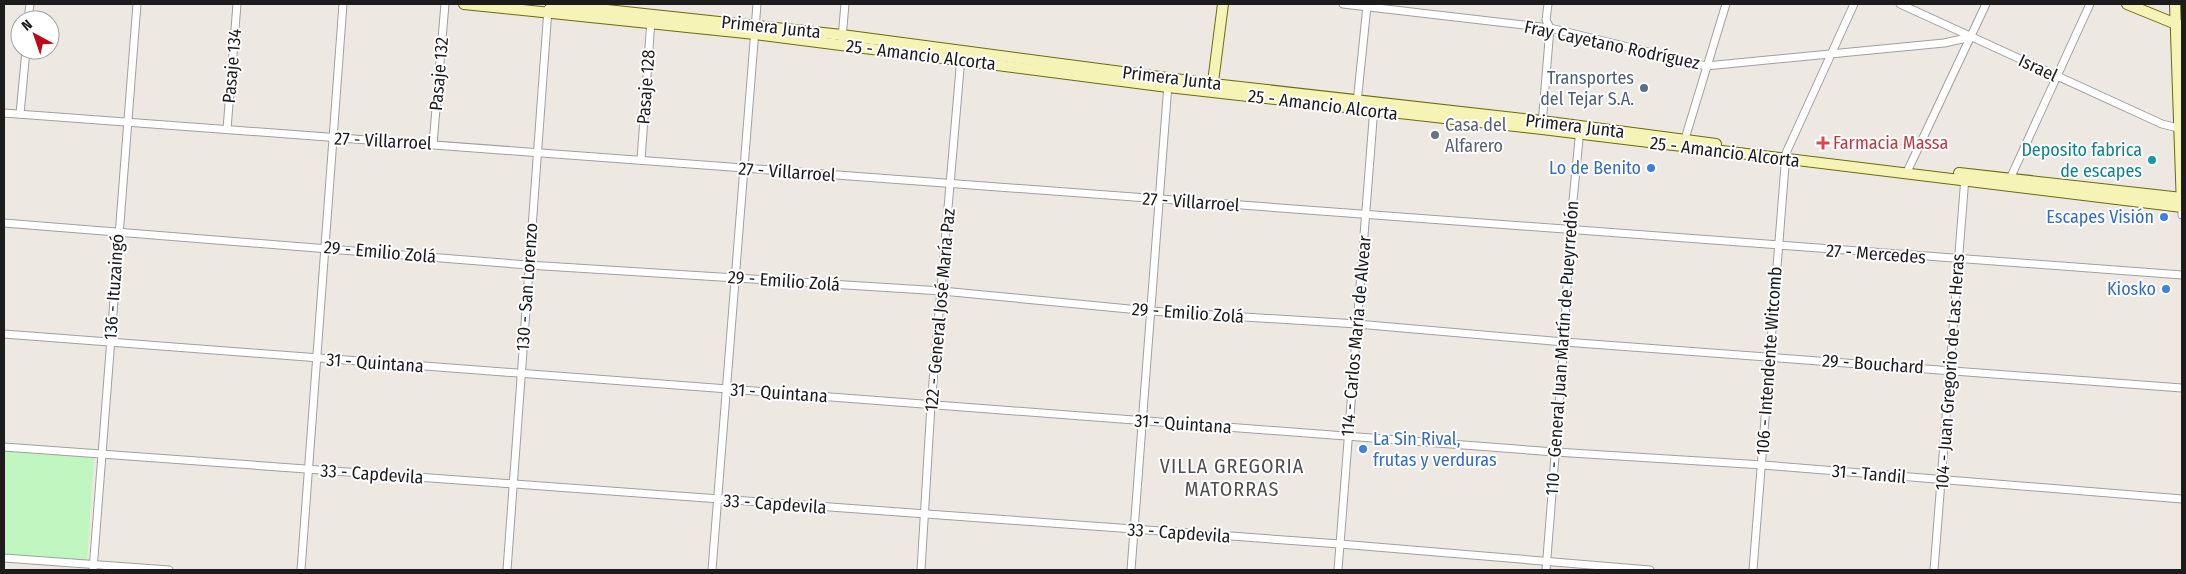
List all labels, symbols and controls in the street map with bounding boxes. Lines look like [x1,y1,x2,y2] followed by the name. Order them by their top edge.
[10,10,60,60] north arrow
[720,11,822,43] street label: Primera Junta
[18,16,36,35] text: N
[1522,16,1702,74] street label: Fray Cayetano Rodríguez
[218,28,246,104] street label: Pasaje 134
[845,35,997,75] street label: 25 - Amancio Alcorta
[425,36,453,112] street label: Pasaje 132
[632,49,660,125] street label: Pasaje 128
[2015,49,2061,87] street label: Israel
[1121,61,1223,95] street label: Primera Junta
[1540,67,1634,110] place label: Transportes del Tejar S.A.
[1638,82,1650,94] marker: Transportes del Tejar S.A.
[1247,85,1399,125] street label: 25 - Amancio Alcorta
[1524,109,1626,143] street label: Primera Junta
[1445,114,1507,157] place label: Casa del Alfarero
[334,127,432,155] street label: 27 - Villarroel
[1429,129,1441,141] marker: Casa del Alfarero
[1649,132,1801,172] street label: 25 - Amancio Alcorta
[1833,132,1948,154] place label: Farmacia Massa
[1817,137,1829,149] marker: Farmacia Massa
[2021,139,2142,182] place label: Deposito fabrica de escapes
[2146,154,2158,166] marker: Deposito fabrica de escapes
[1549,157,1641,179] place label: Lo de Benito
[738,158,837,186] street label: 27 - Villarroel
[1645,162,1657,174] marker: Lo de Benito
[1142,188,1241,216] street label: 27 - Villarroel
[1541,200,1583,496] street label: 110 - General Juan Martín de Pueyrredón
[2046,206,2154,228] place label: Escapes Visión
[920,207,960,413] street label: 122 - General José María Paz
[2158,211,2170,223] marker: Escapes Visión
[512,222,542,352] street label: 130 - San Lorenzo
[99,233,129,341] street label: 136 - Ituzaingó
[1336,234,1376,437] street label: 114 - Carlos María de Alvear
[323,236,437,268] street label: 29 - Emilio Zolá
[1825,240,1927,268] street label: 27 - Mercedes
[1931,253,1969,491] street label: 104 - Juan Gregorio de Las Heras
[727,266,841,296] street label: 29 - Emilio Zolá
[1751,266,1787,456] street label: 106 - Intendente Witcomb
[2107,278,2156,300] place label: Kiosko
[2160,283,2172,295] marker: Kiosko
[1131,298,1245,328] street label: 29 - Emilio Zolá
[326,349,425,377] street label: 31 - Quintana
[1821,349,1925,379] street label: 29 - Bouchard
[730,379,829,407] street label: 31 - Quintana
[1134,410,1233,438] street label: 31 - Quintana
[1373,428,1497,471] place label: La Sin Rival, frutas y verduras
[1357,443,1369,455] marker: La Sin Rival, frutas y verduras
[1160,454,1304,501] district label: VILLA GREGORIA MATORRAS
[320,459,424,489] street label: 33 - Capdevila
[1831,460,1907,488] street label: 31 - Tandil
[723,489,827,519] street label: 33 - Capdevila
[1127,518,1231,548] street label: 33 - Capdevila

